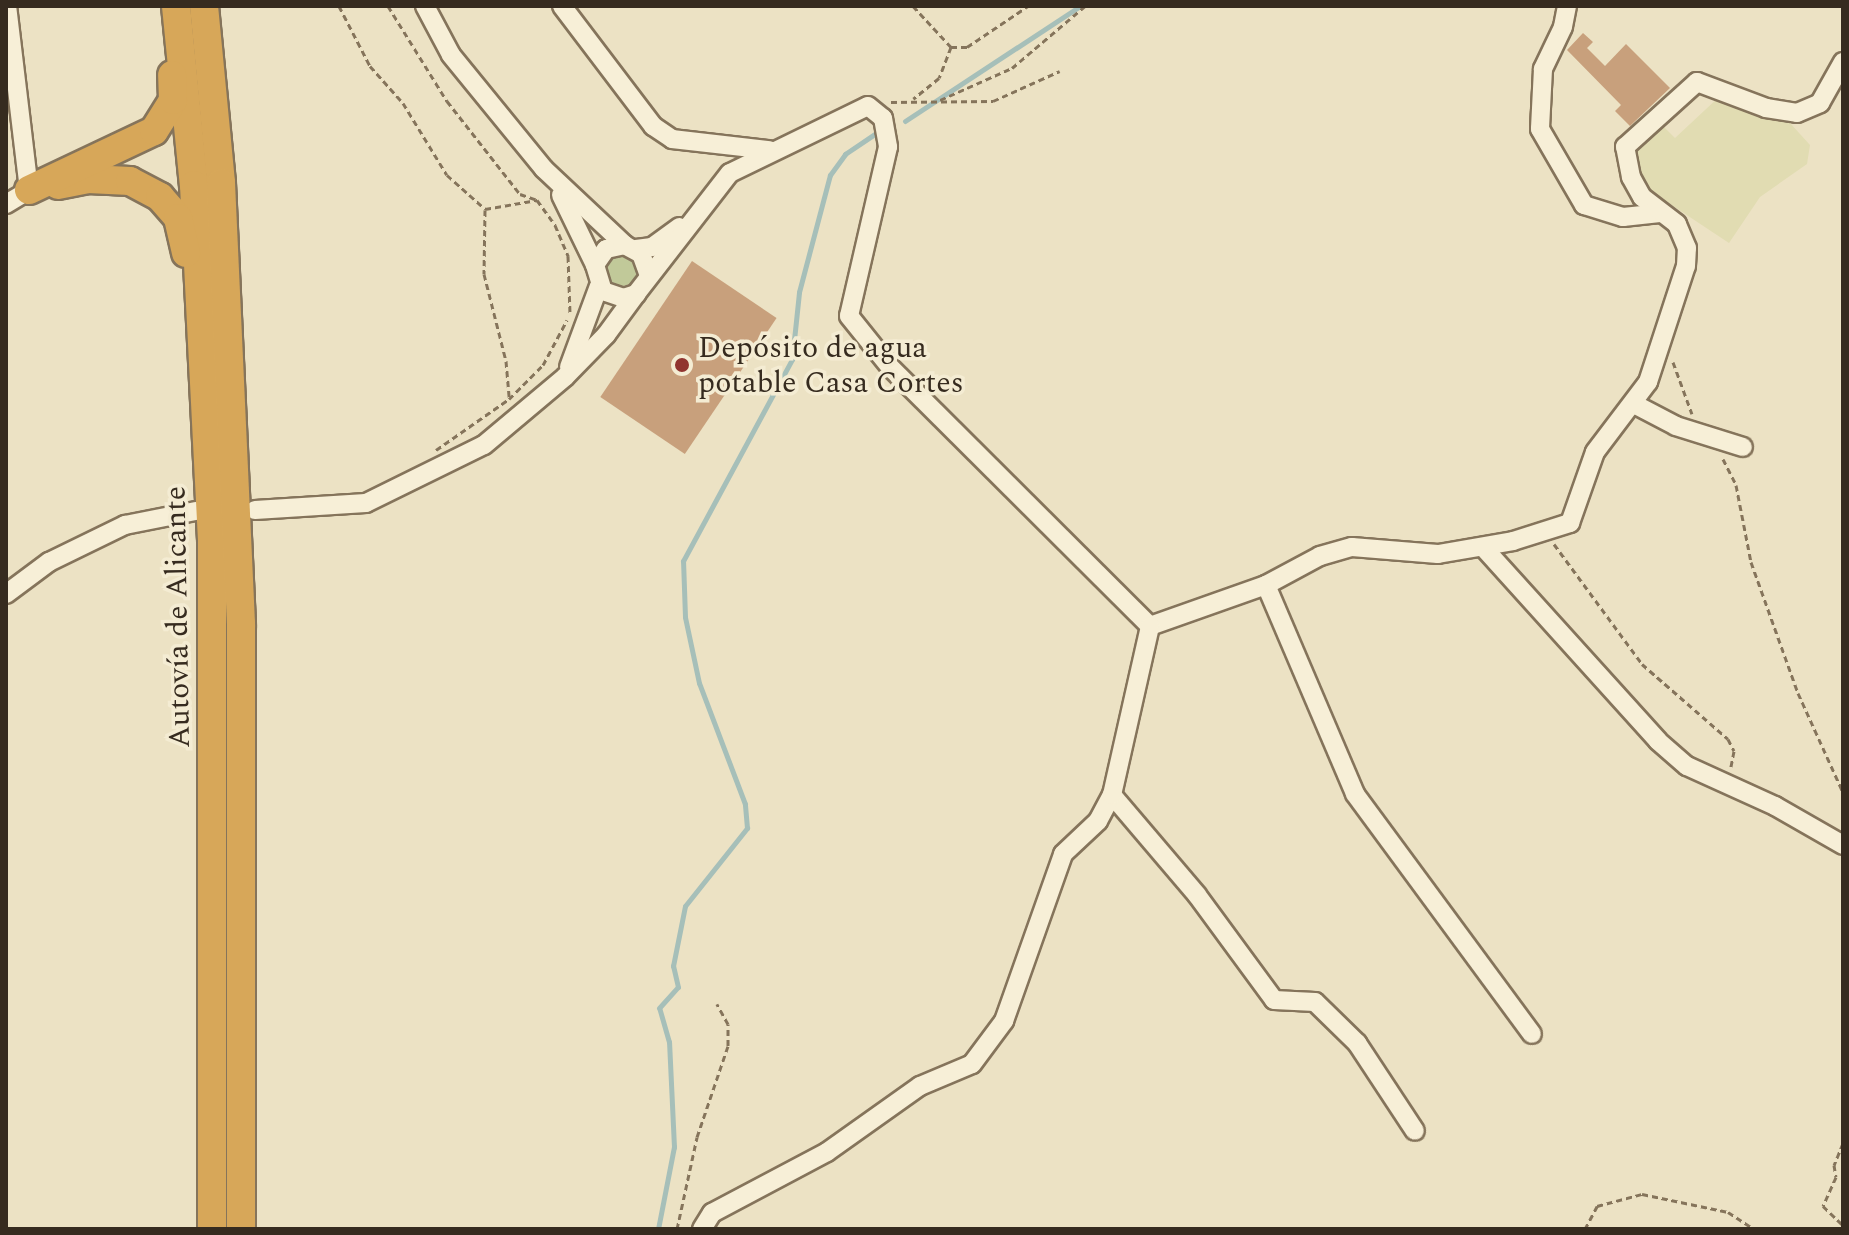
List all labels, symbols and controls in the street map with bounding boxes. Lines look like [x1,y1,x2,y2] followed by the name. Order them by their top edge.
[698,330,964,400] place label: Depósito de agua potable Casa Cortes
[673,356,691,374] marker: Depósito de agua potable Casa Cortes
[158,486,198,748] street label: Autovía de Alicante

